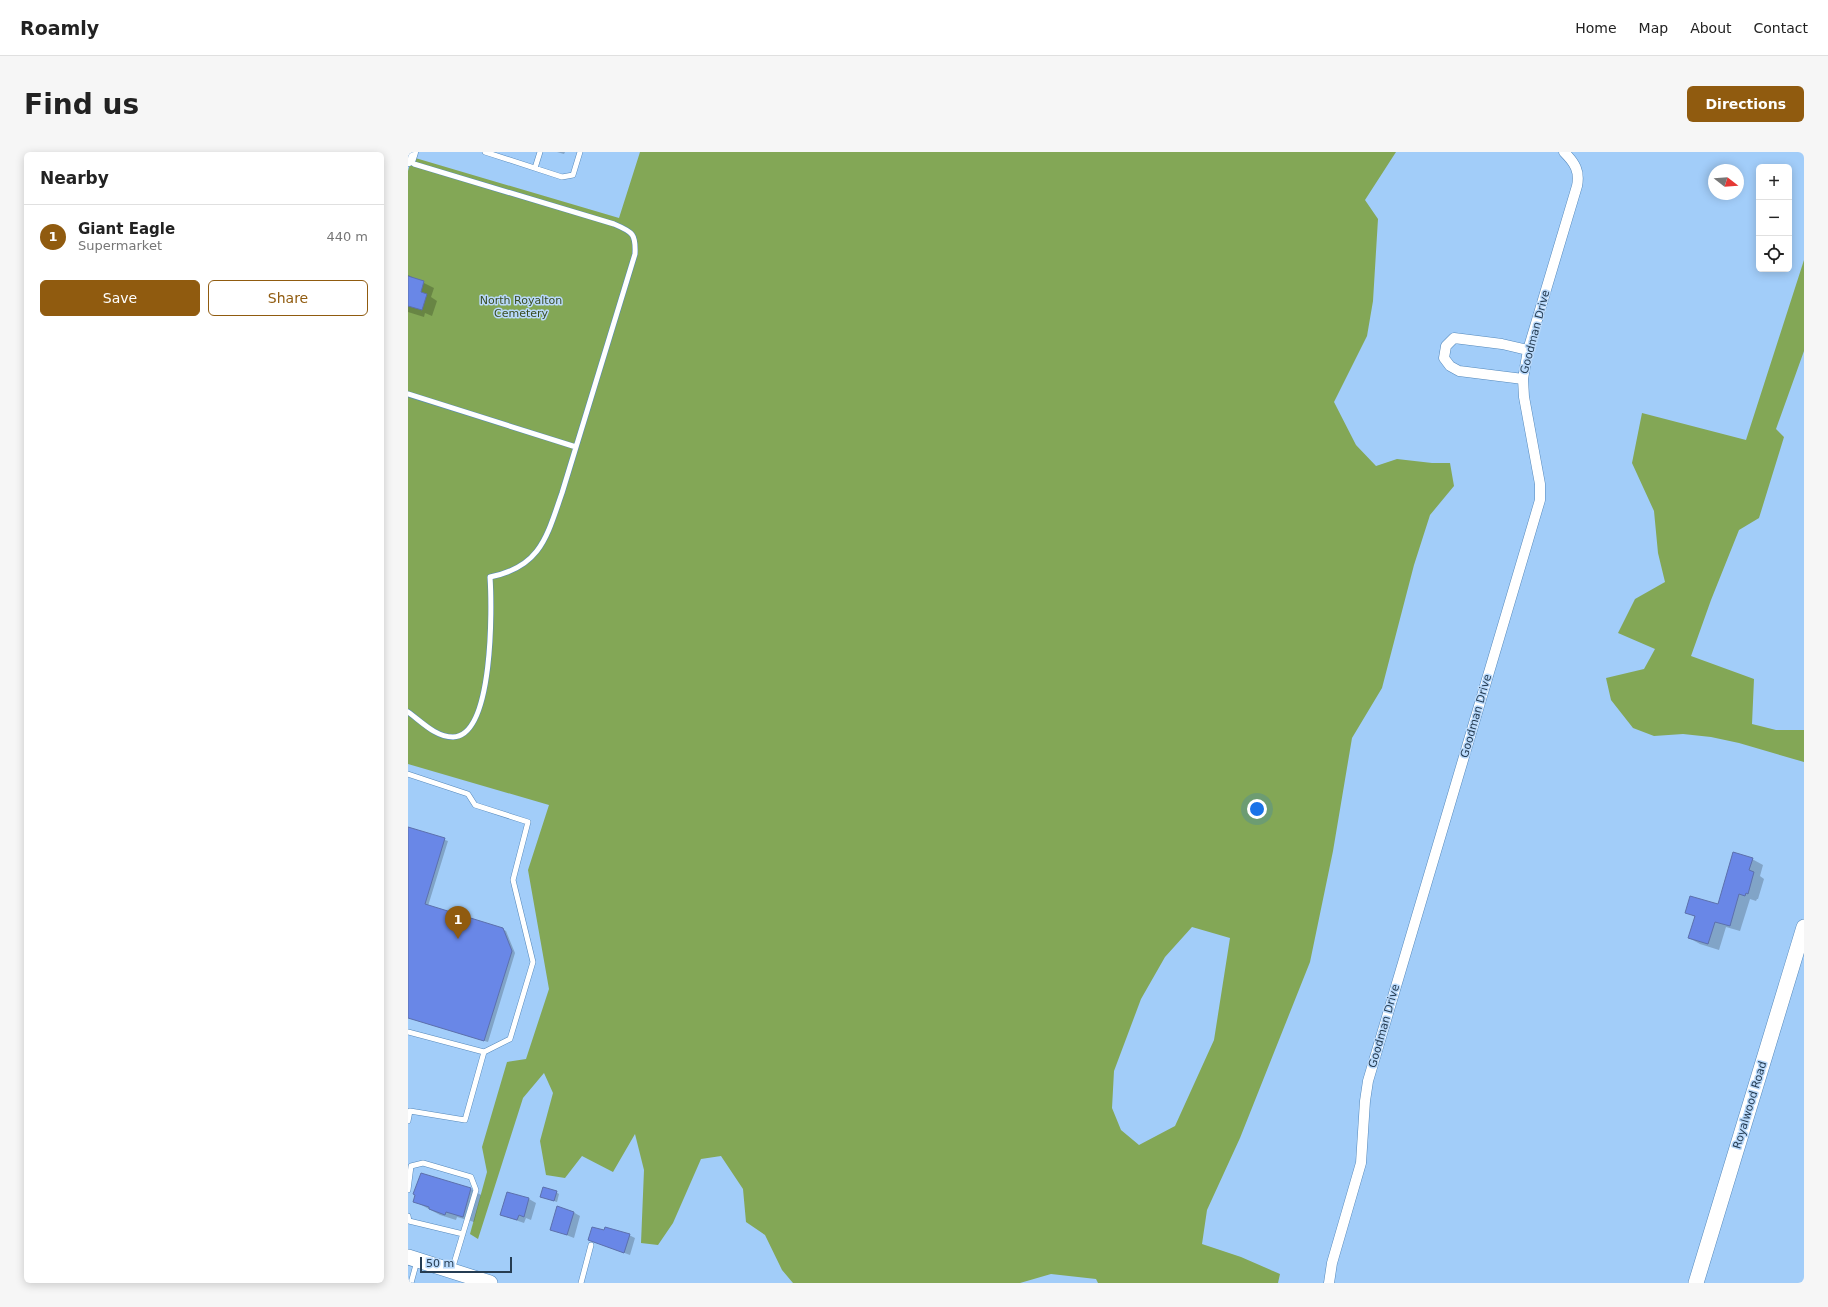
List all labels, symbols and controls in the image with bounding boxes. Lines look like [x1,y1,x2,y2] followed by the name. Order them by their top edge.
[20,17,99,39] text: Roamly
[1575,20,1617,36] text: Home
[1639,20,1668,36] text: Map
[1690,20,1732,36] text: About
[1754,20,1808,36] text: Contact
[1687,86,1804,122] button: Directions
[24,88,139,121] text: Find us
[1708,164,1744,200] north arrow
[1756,164,1792,272] map controls
[1756,164,1792,200] button: +
[40,168,109,188] text: Nearby
[1756,200,1792,236] button: −
[78,220,175,238] text: Giant Eagle
[48,229,58,244] text: 1
[326,229,368,244] text: 440 m
[1756,236,1792,272] button: locate
[78,238,162,253] text: Supermarket
[40,280,200,316] button: Save
[208,280,368,316] button: Share
[1518,288,1552,375] street label: Goodman Drive
[480,294,562,320] park label: North Royalton Cemetery
[1458,673,1494,759] street label: Goodman Drive
[1247,799,1267,819] your location
[445,906,471,939] pin: 1
[1366,983,1402,1069] street label: Goodman Drive
[1731,1060,1769,1150] street label: Royalwood Road
[420,1255,512,1274] scale bar
[426,1257,454,1270] text: 50 m

